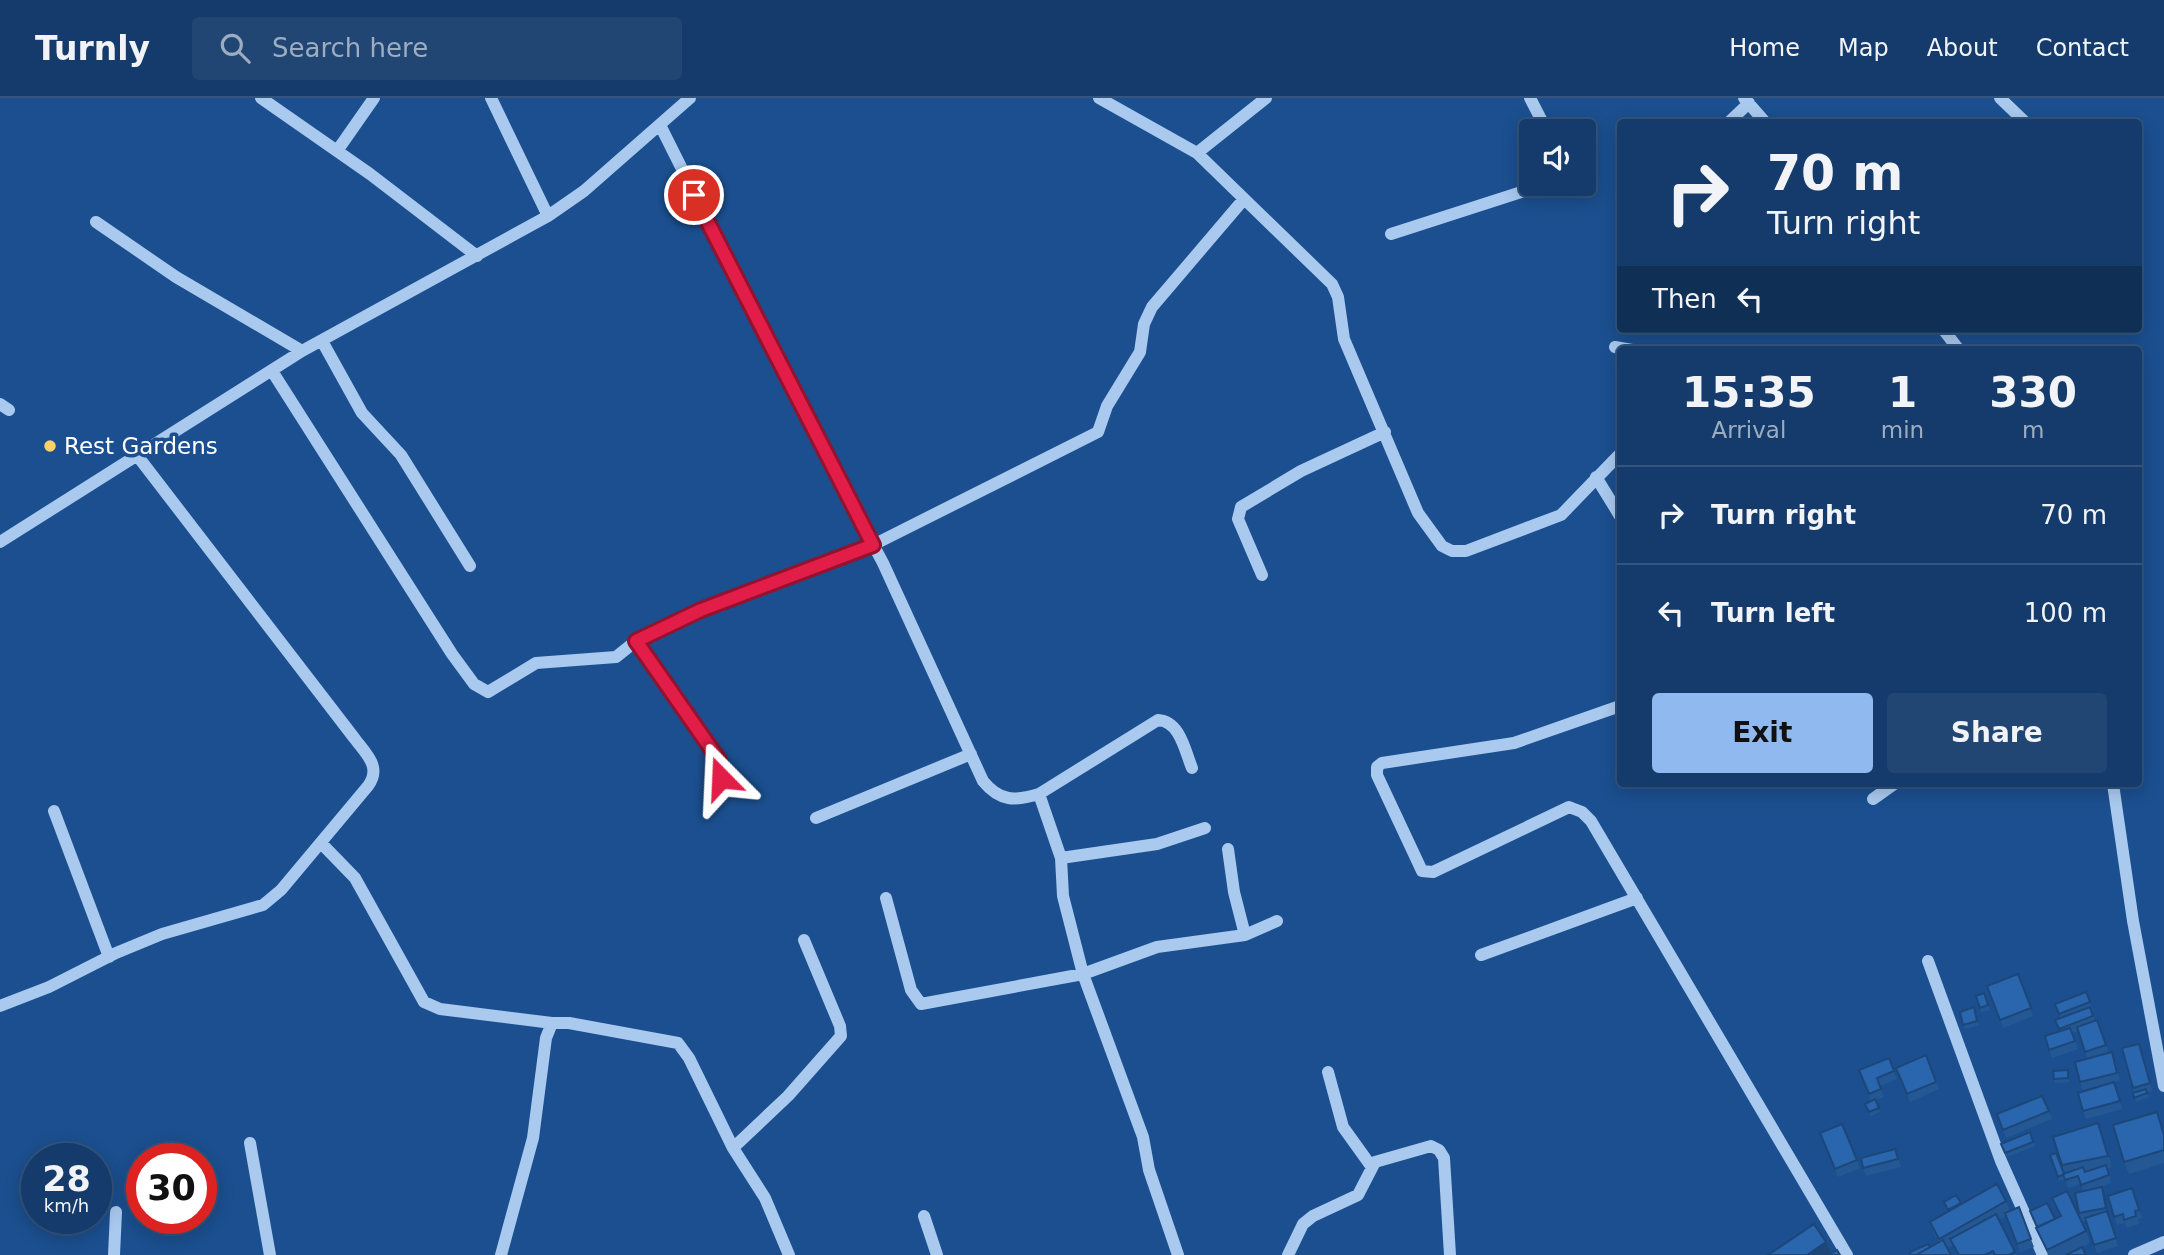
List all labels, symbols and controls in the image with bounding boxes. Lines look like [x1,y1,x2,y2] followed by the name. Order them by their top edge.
[192,17,682,80] search box
[35,29,150,68] text: Turnly
[216,29,254,67] icon: search
[272,33,428,63] text: Search here
[1729,34,1800,62] text: Home
[1838,34,1889,62] text: Map
[1927,34,1998,62] text: About
[2036,34,2129,62] text: Contact
[1519,119,1596,196] map controls
[1519,119,1596,196] button: sound
[1767,145,1903,202] text: 70 m
[1652,147,1743,238] icon: right
[664,165,724,225] pin
[675,176,713,214] icon: arrive
[1767,204,1920,242] text: Turn right
[1731,280,1769,318] icon: left
[1652,284,1717,314] text: Then
[1682,368,1816,417] text: 15:35
[1888,368,1917,417] text: 1
[1989,368,2077,417] text: 330
[1712,417,1786,443] text: Arrival
[1881,417,1924,443] text: min
[2022,417,2044,443] text: m
[64,433,218,459] place label: Rest Gardens
[42,438,58,454] marker: Rest Gardens
[1652,496,1690,534] icon: right
[1711,500,1856,530] text: Turn right
[2040,500,2107,530] text: 70 m
[1652,594,1690,632] icon: left
[1711,598,1835,628] text: Turn left
[2024,598,2107,628] text: 100 m
[1652,693,1873,773] button: Exit
[1887,693,2107,773] button: Share
[684,741,758,815] position arrow
[126,1143,217,1234] speed limit sign: 30
[42,1159,91,1199] text: 28
[44,1195,89,1216] text: km/h

